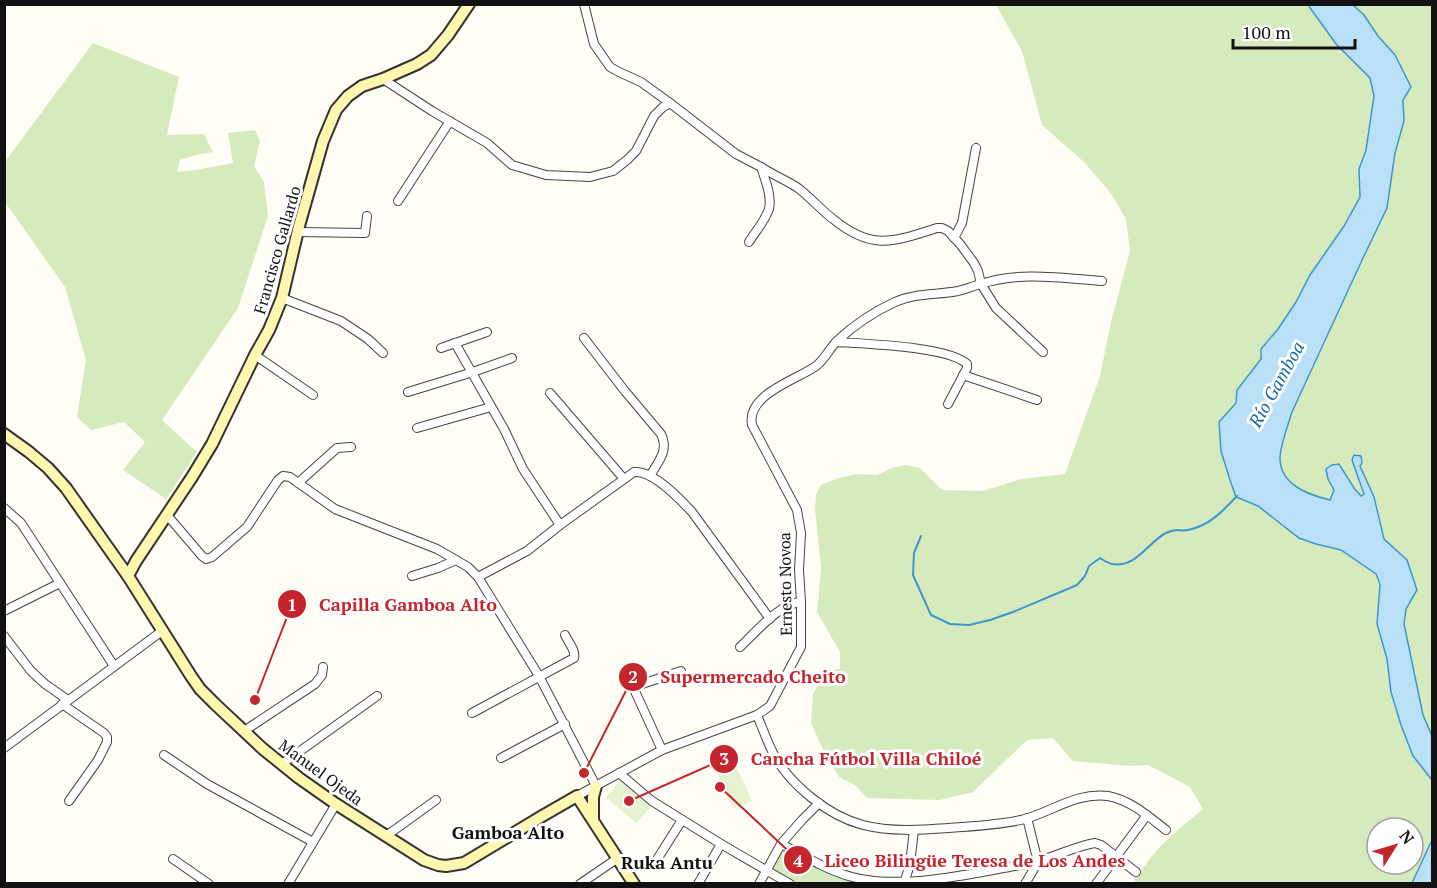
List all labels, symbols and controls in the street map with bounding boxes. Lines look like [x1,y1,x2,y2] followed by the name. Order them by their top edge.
[1233,12,1354,50] scale bar
[1242,20,1291,44] text: 100 m
[248,183,306,317] street label: Francisco Gallardo
[1242,337,1309,432] water label: Río Gamboa
[773,532,797,636] street label: Ernesto Novoa
[277,586,509,622] callout: Capilla Gamboa Alto
[287,592,297,616] text: 1
[319,592,497,616] text: Capilla Gamboa Alto
[618,659,858,695] callout: Supermercado Cheito
[628,664,638,688] text: 2
[660,664,846,688] text: Supermercado Cheito
[275,734,367,810] street label: Manuel Ojeda
[709,741,993,777] callout: Cancha Fútbol Villa Chiloé
[719,746,729,770] text: 3
[751,746,982,770] text: Cancha Fútbol Villa Chiloé
[1365,816,1425,876] north arrow
[452,820,564,844] district label: Gamboa Alto
[1395,826,1419,848] text: N
[783,842,1138,878] callout: Liceo Bilingüe Teresa de Los Andes
[793,848,804,872] text: 4
[825,848,1125,872] text: Liceo Bilingüe Teresa de Los Andes
[621,850,713,874] district label: Ruka Antu

